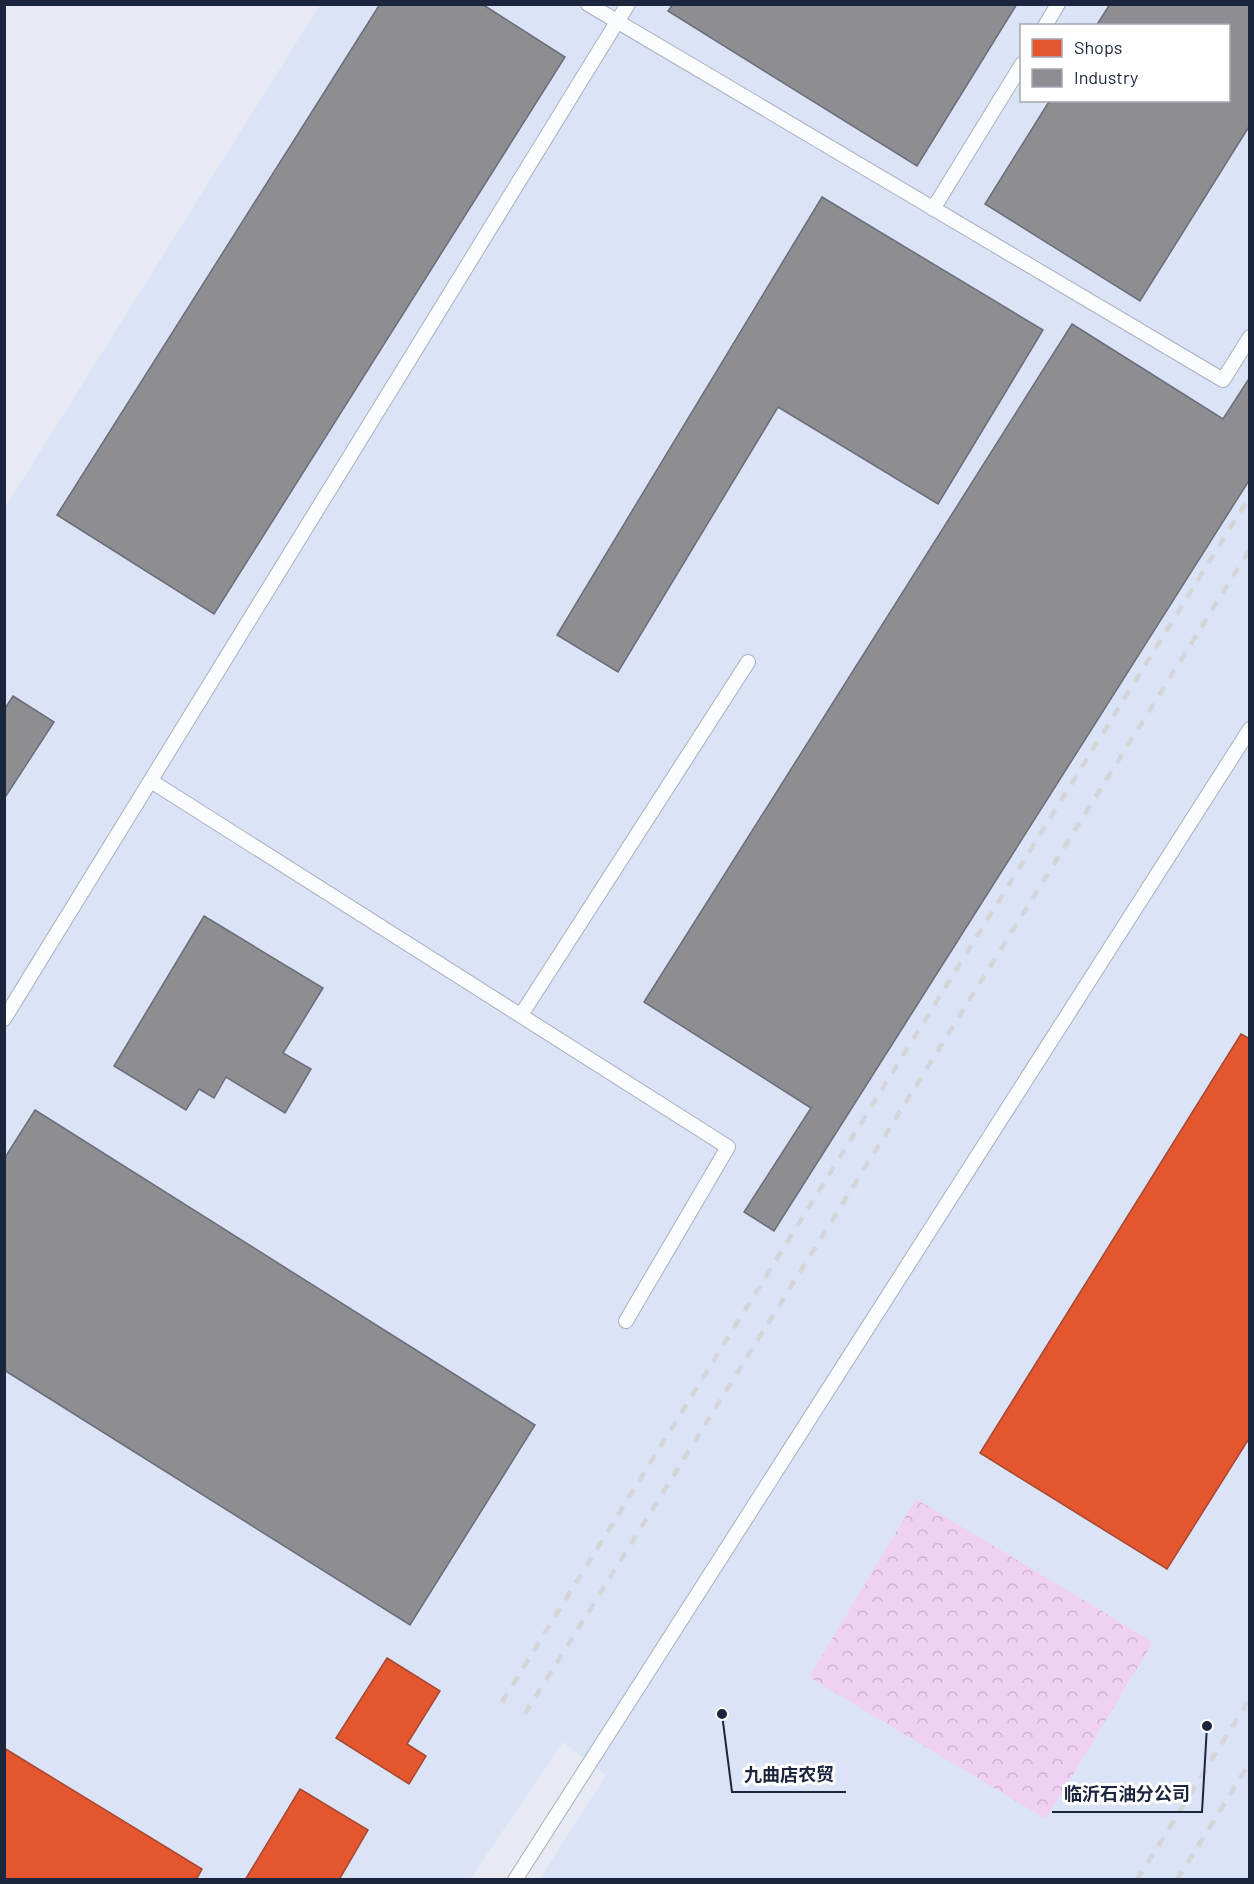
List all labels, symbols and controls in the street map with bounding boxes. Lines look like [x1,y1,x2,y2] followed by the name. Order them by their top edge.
[1020,24,1230,102] legend
[1074,36,1123,58] text: Shops
[1074,66,1138,88] text: Industry
[732,1756,846,1792] callout: 九曲店农贸
[744,1763,834,1785] text: 九曲店农贸
[1052,1776,1202,1812] callout: 临沂石油分公司
[1064,1782,1190,1804] text: 临沂石油分公司

